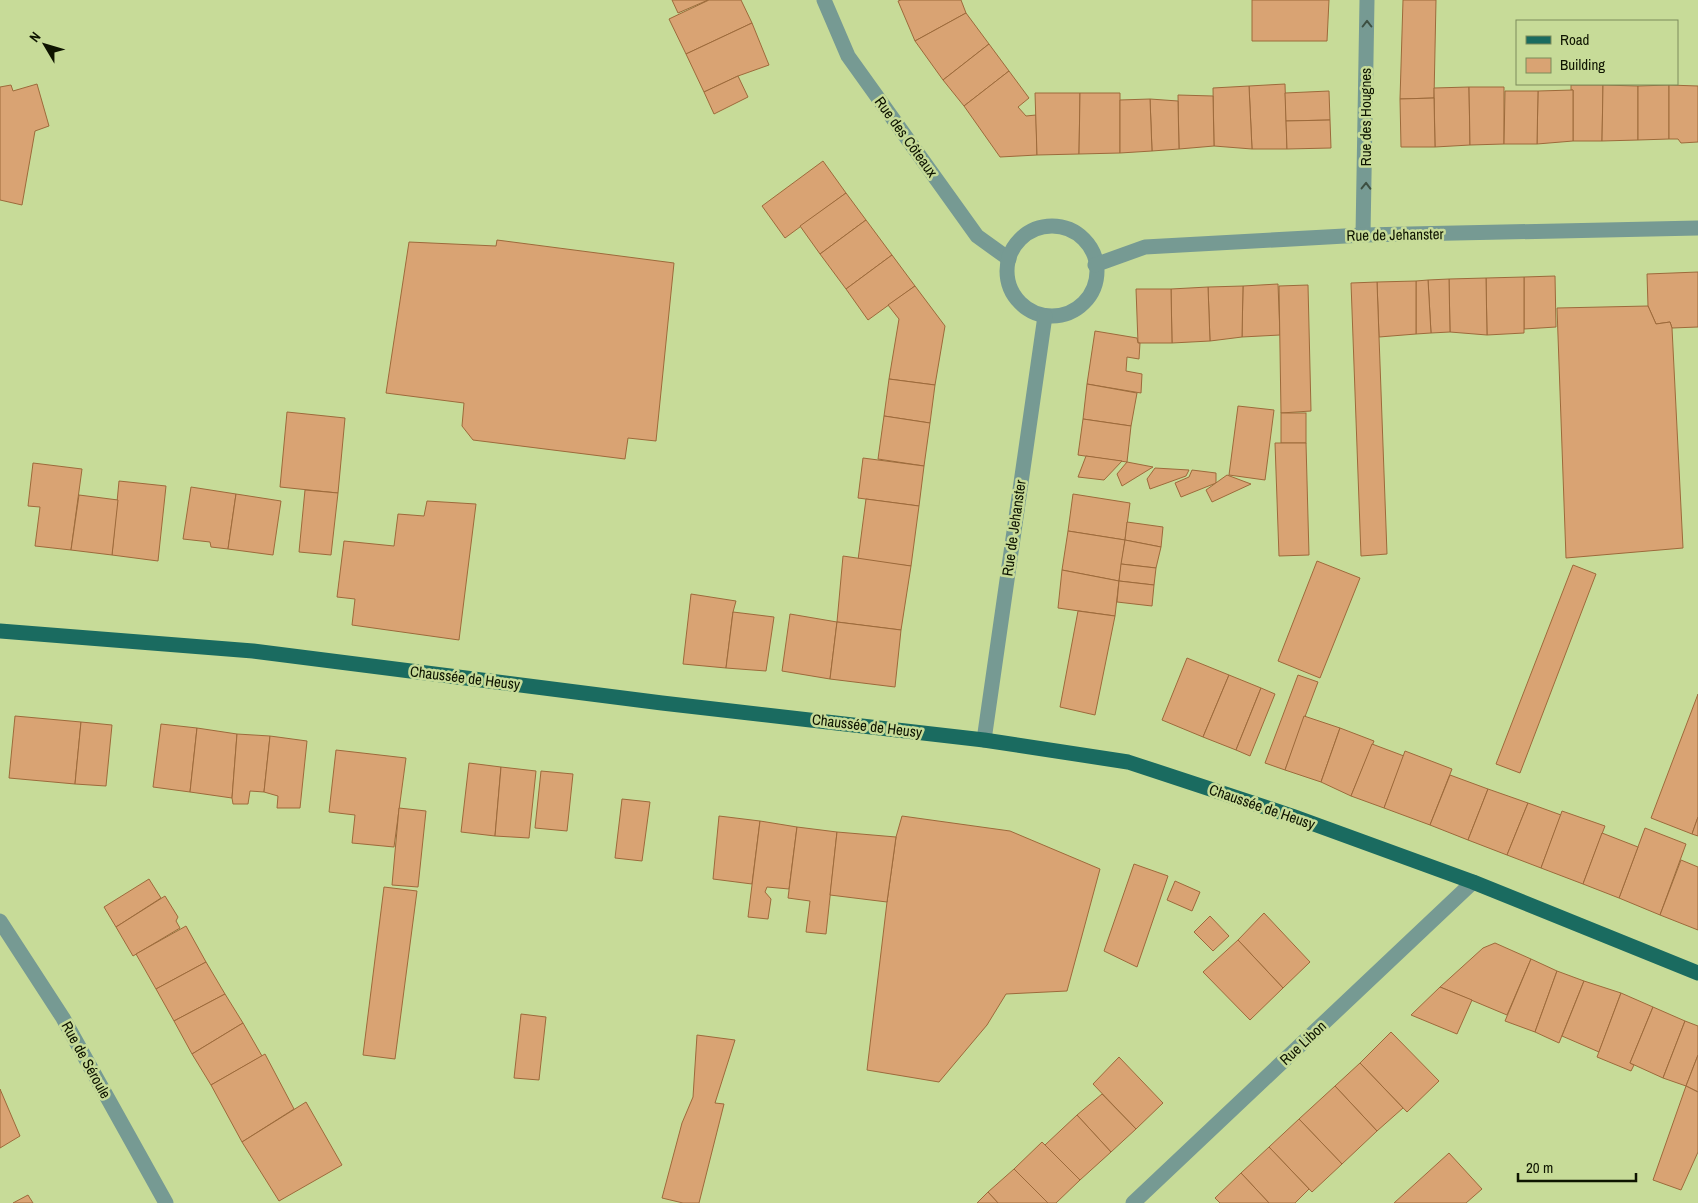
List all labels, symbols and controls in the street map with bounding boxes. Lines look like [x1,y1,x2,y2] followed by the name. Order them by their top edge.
[1362,19,1372,27] one-way arrow
[20,20,70,70] north arrow
[1516,20,1678,85] legend
[25,28,44,46] text: N
[1560,29,1589,50] text: Road
[1560,54,1605,75] text: Building
[1355,68,1376,166] street label: Rue des Hougnes
[870,92,943,182] street label: Rue des Côteaux
[1361,182,1371,190] one-way arrow
[1346,223,1444,246] street label: Rue de Jehanster
[996,478,1031,577] street label: Rue de Jehanster
[409,660,522,695] street label: Chaussée de Heusy
[811,708,924,743] street label: Chaussée de Heusy
[1206,779,1319,835] street label: Chaussée de Heusy
[1275,1016,1331,1070] street label: Rue Libon
[57,1017,116,1102] street label: Rue de Séroule
[1518,1150,1636,1182] scale bar
[1526,1157,1553,1178] text: 20 m

